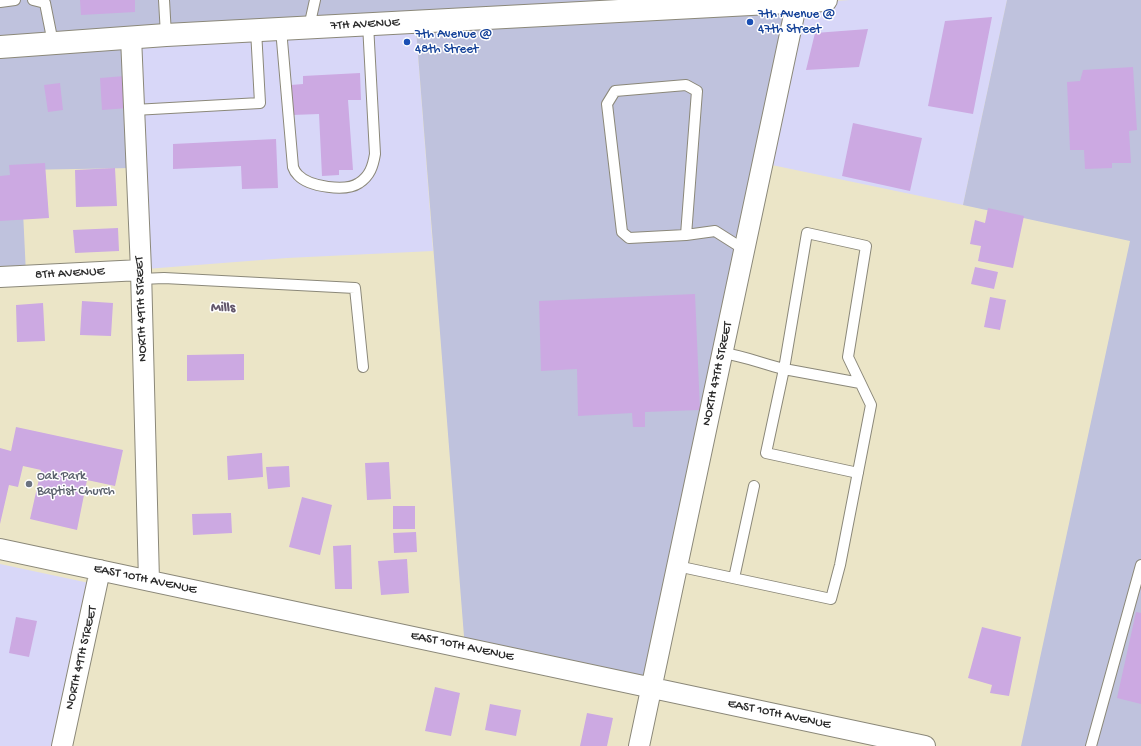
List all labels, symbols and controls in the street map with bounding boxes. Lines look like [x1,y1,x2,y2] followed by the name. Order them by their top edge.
[758,7,835,38] place label: 7th Avenue @ 47th Street
[330,15,400,35] street label: 7TH AVENUE
[745,17,755,27] marker: 7th Avenue @ 47th Street
[415,27,492,58] place label: 7th Avenue @ 48th Street
[402,37,412,47] marker: 7th Avenue @ 48th Street
[132,256,152,362] street label: NORTH 49TH STREET
[35,264,105,284] street label: 8TH AVENUE
[211,301,235,317] district label: Mills
[699,320,737,428] street label: NORTH 47TH STREET
[37,469,115,500] place label: Oak Park Baptist Church
[24,479,34,489] marker: Oak Park Baptist Church
[92,561,198,599] street label: EAST 10TH AVENUE
[62,605,102,711] street label: NORTH 49TH STREET
[409,628,515,666] street label: EAST 10TH AVENUE
[726,696,832,734] street label: EAST 10TH AVENUE

